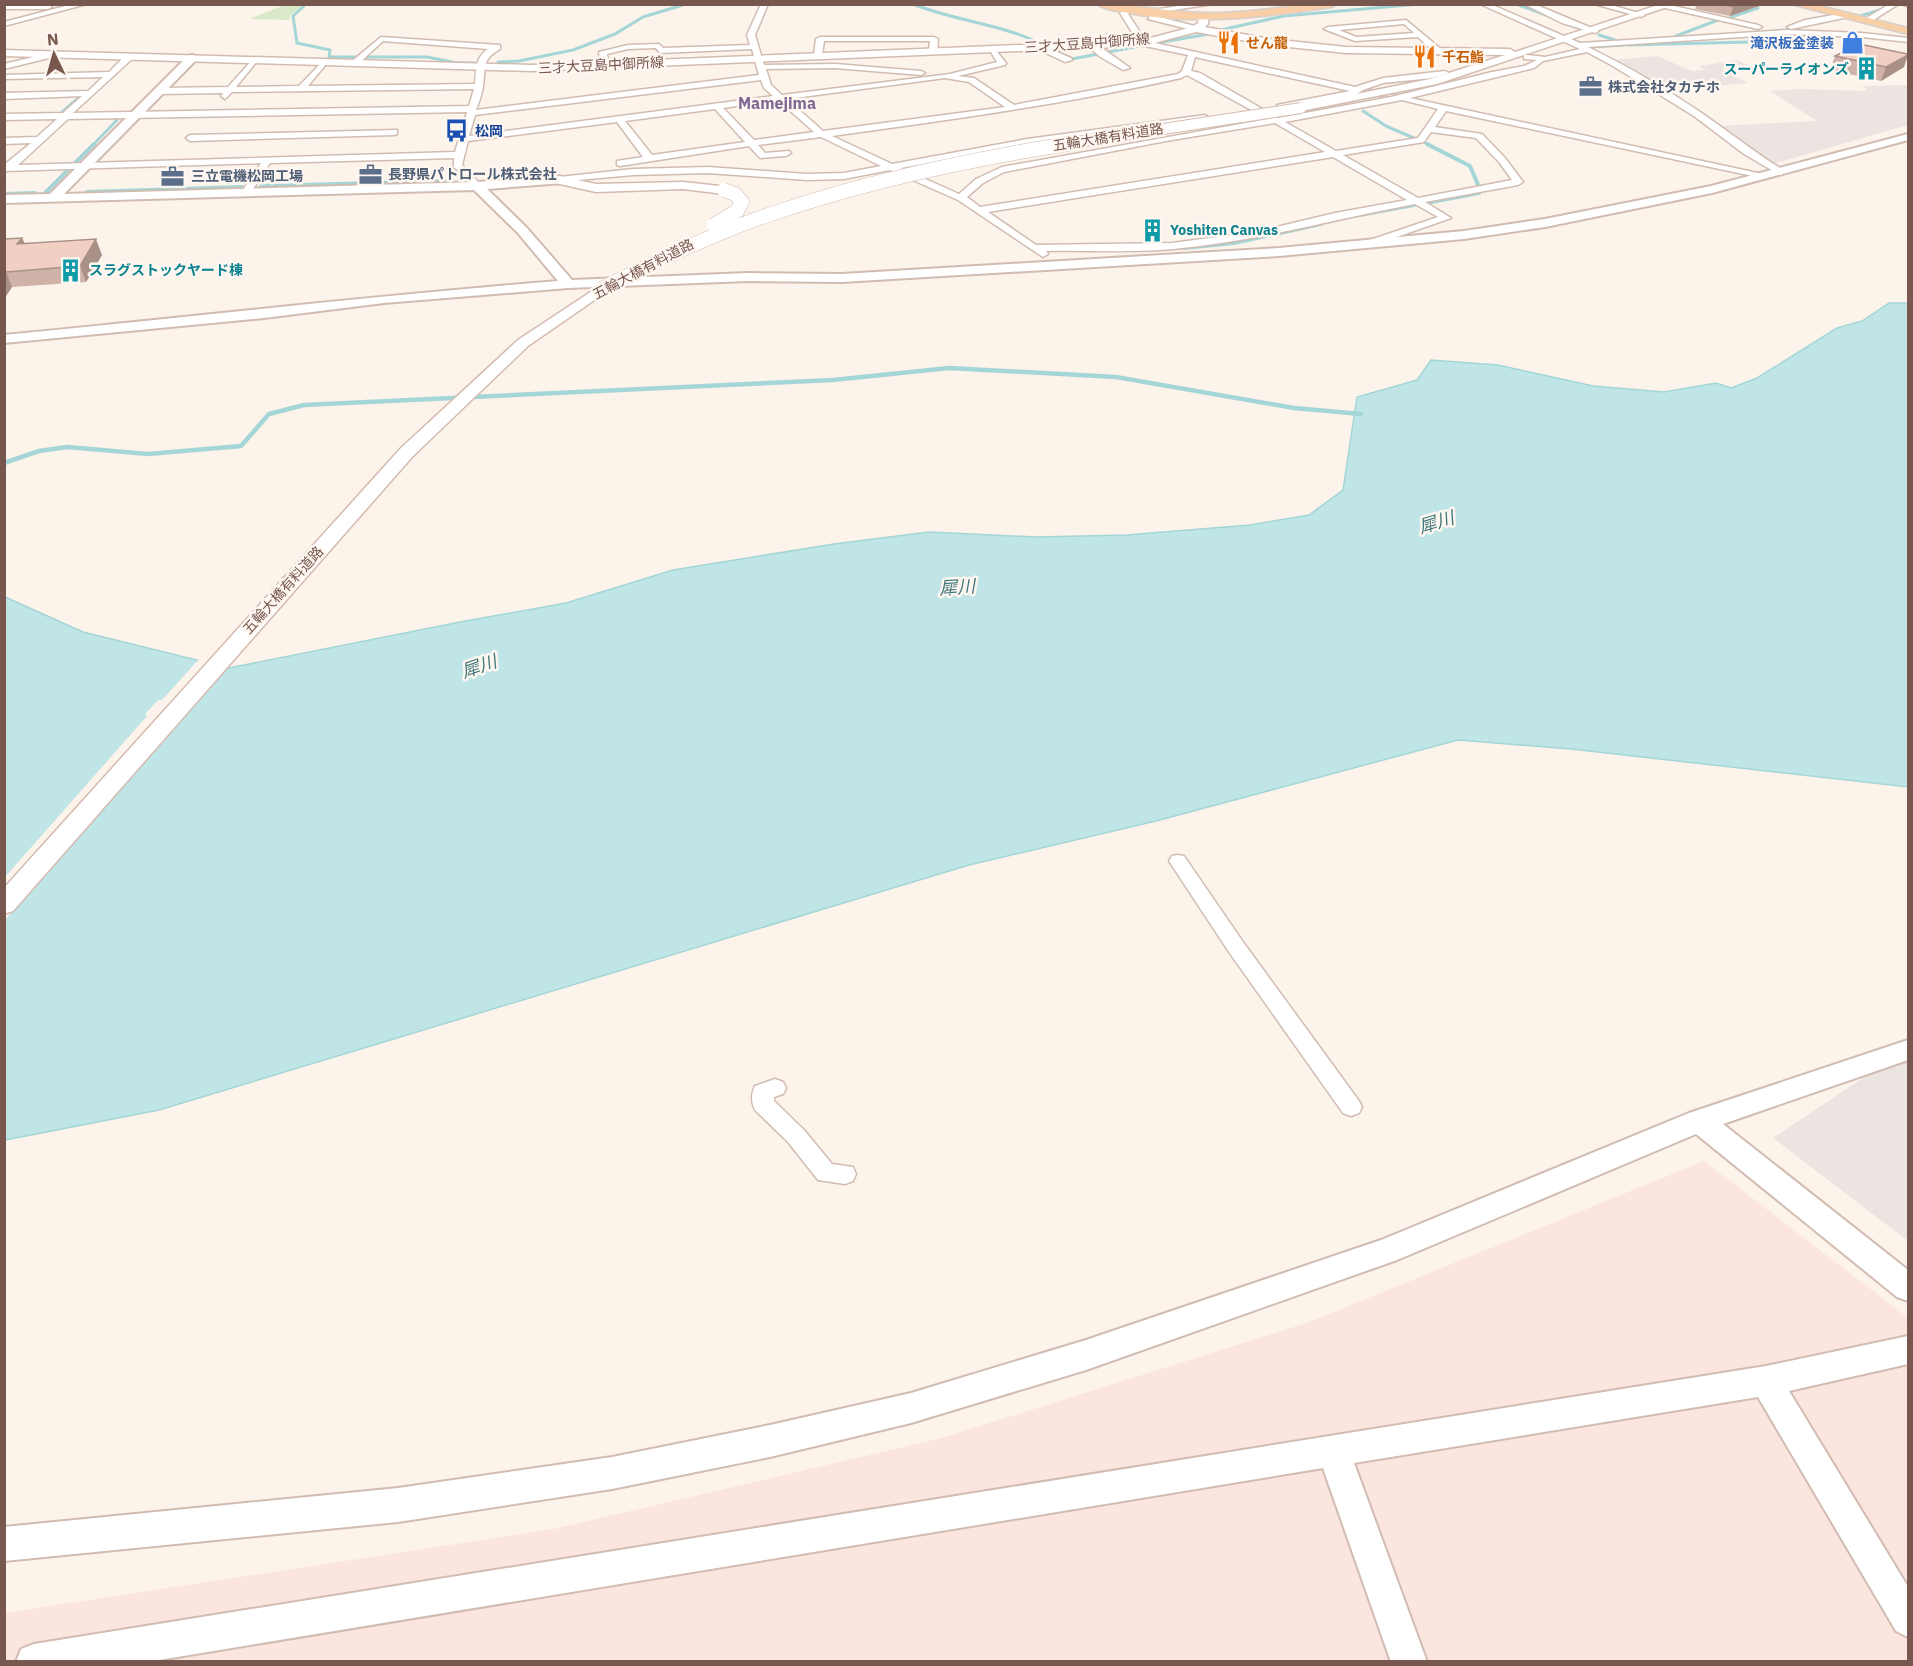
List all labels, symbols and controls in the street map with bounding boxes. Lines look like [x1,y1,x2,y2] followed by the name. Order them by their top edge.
[24,24,84,84] north arrow
[46,29,59,50] text: N
[1024,30,1150,56] street label: 三才大豆島中御所線
[1215,30,1241,56] restaurant icon: せん龍
[1839,30,1865,56] shop icon: 滝沢板金塗装
[1246,34,1288,52] place label: せん龍
[1750,34,1834,52] place label: 滝沢板金塗装
[1411,44,1437,70] restaurant icon: 千石鮨
[1442,48,1484,66] place label: 千石鮨
[538,53,664,77] street label: 三才大豆島中御所線
[1854,56,1880,82] building icon: スーパーライオンズ
[1723,60,1849,78] place label: スーパーライオンズ
[1577,74,1603,100] office icon: 株式会社タカチホ
[1608,78,1720,96] place label: 株式会社タカチホ
[738,93,816,113] district label: Mamejima
[444,118,470,144] bus stop icon: 松岡
[1051,119,1165,155] street label: 五輪大橋有料道路
[475,122,503,140] place label: 松岡
[357,161,383,187] office icon: 長野県パトロール株式会社
[160,163,186,189] office icon: 三立電機松岡工場
[388,165,556,183] place label: 長野県パトロール株式会社
[191,167,303,185] place label: 三立電機松岡工場
[1139,217,1165,243] building icon: Yoshiten Canvas
[1170,221,1278,239] place label: Yoshiten Canvas
[589,235,697,303] street label: 五輪大橋有料道路
[58,257,84,283] building icon: スラグストックヤード棟
[89,261,243,279] place label: スラグストックヤード棟
[1415,505,1458,538] water label: 犀川
[239,542,327,638] street label: 五輪大橋有料道路
[938,574,978,600] water label: 犀川
[458,649,502,683] water label: 犀川

